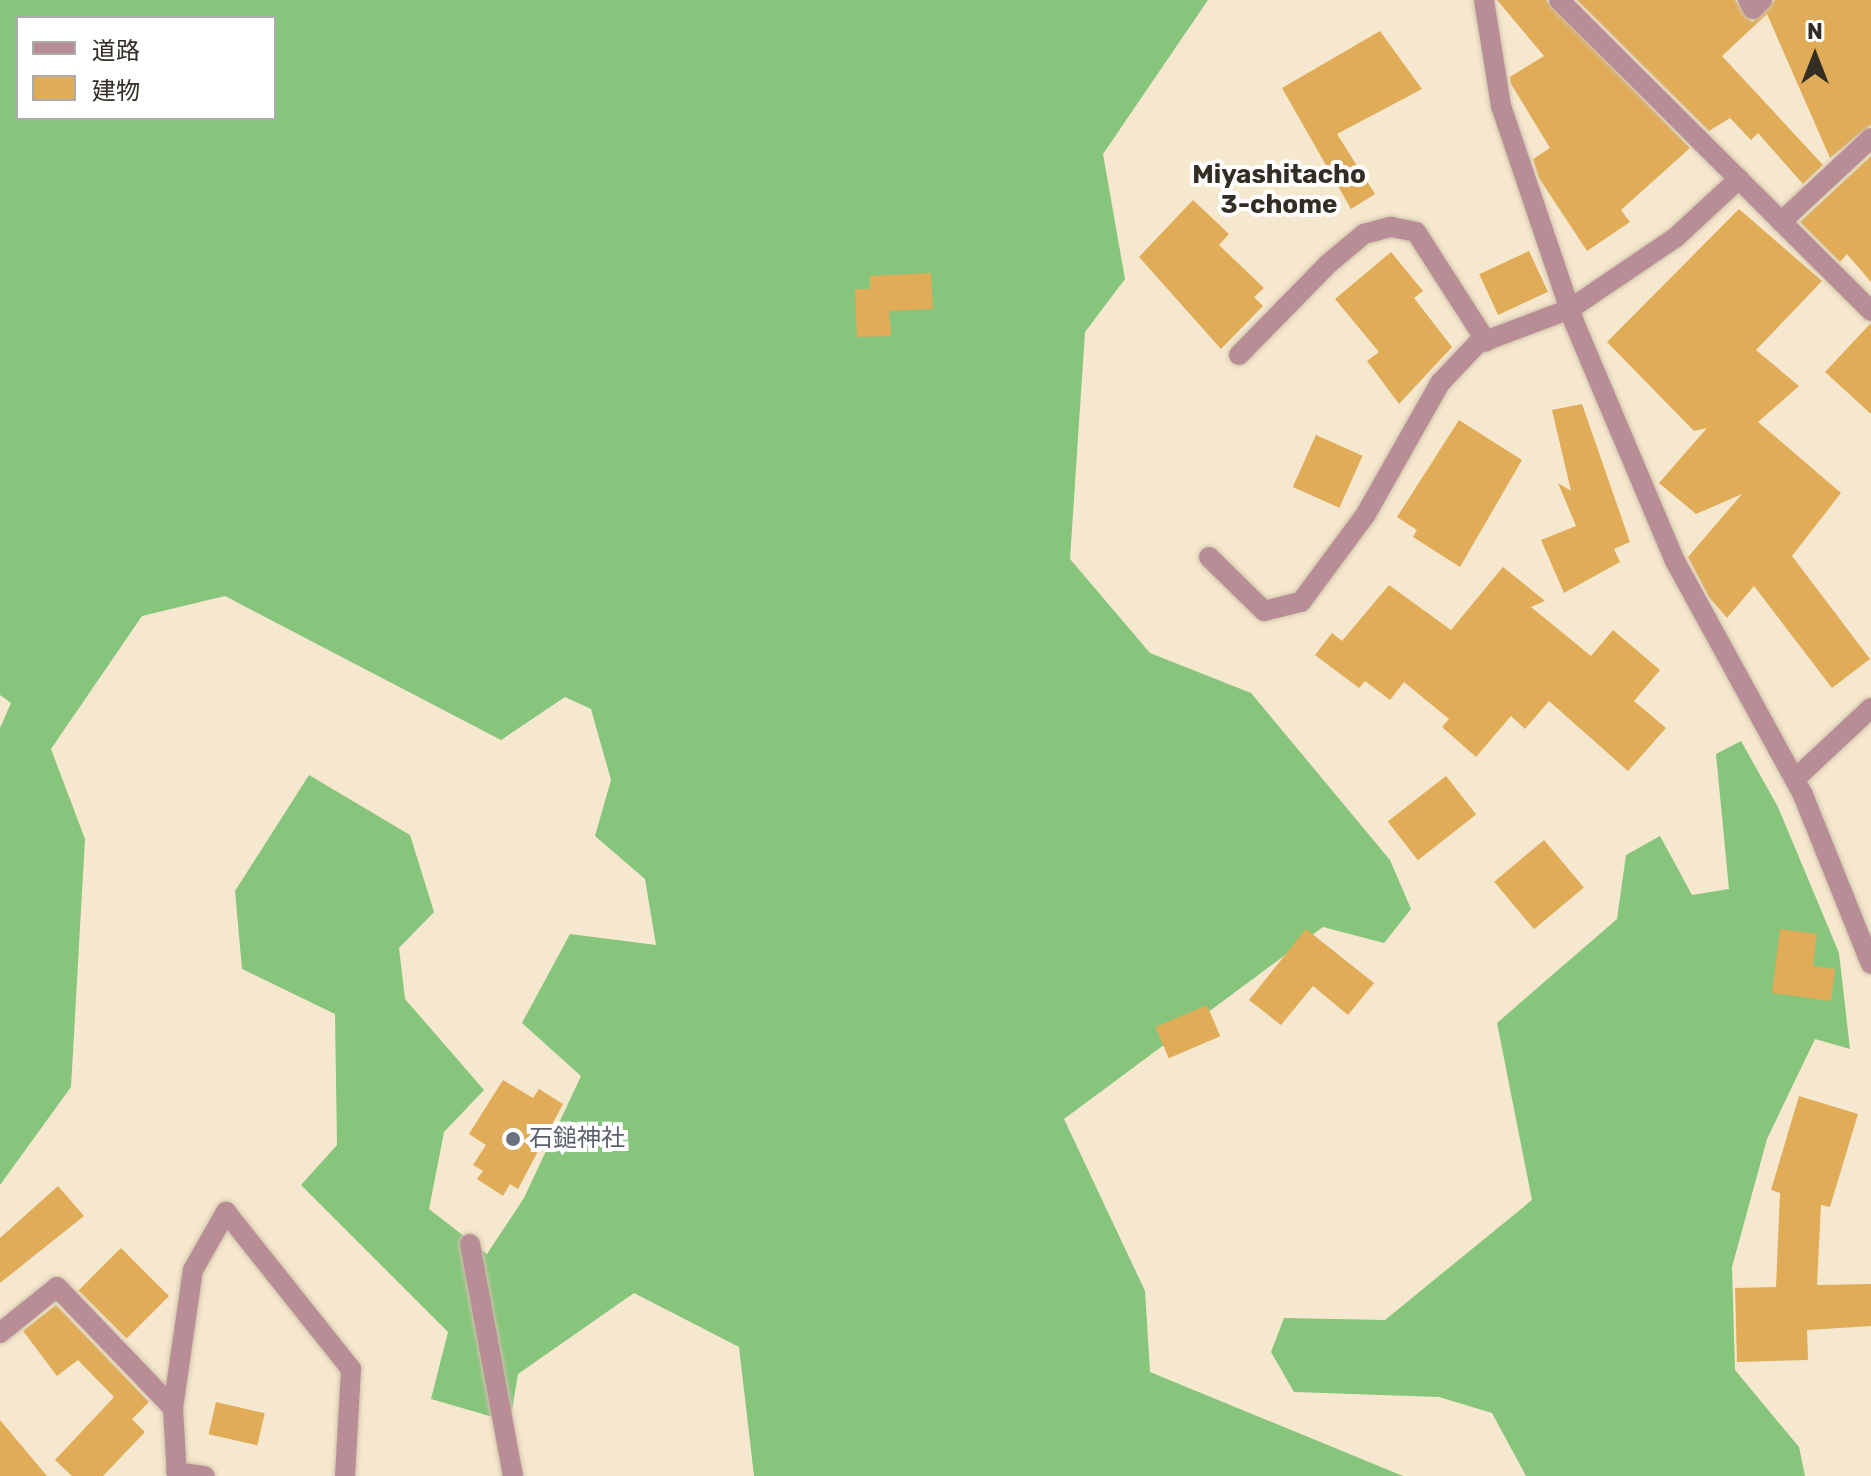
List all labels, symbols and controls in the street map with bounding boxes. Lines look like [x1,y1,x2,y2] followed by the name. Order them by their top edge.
[16,16,276,120] legend
[1775,16,1855,96] north arrow
[1807,18,1823,45] text: N
[92,37,140,65] text: 道路
[92,77,140,105] text: 建物
[1192,159,1366,220] district label: Miyashitacho 3-chome
[529,1125,625,1153] place label: 石鎚神社
[504,1130,522,1148] marker: 石鎚神社

